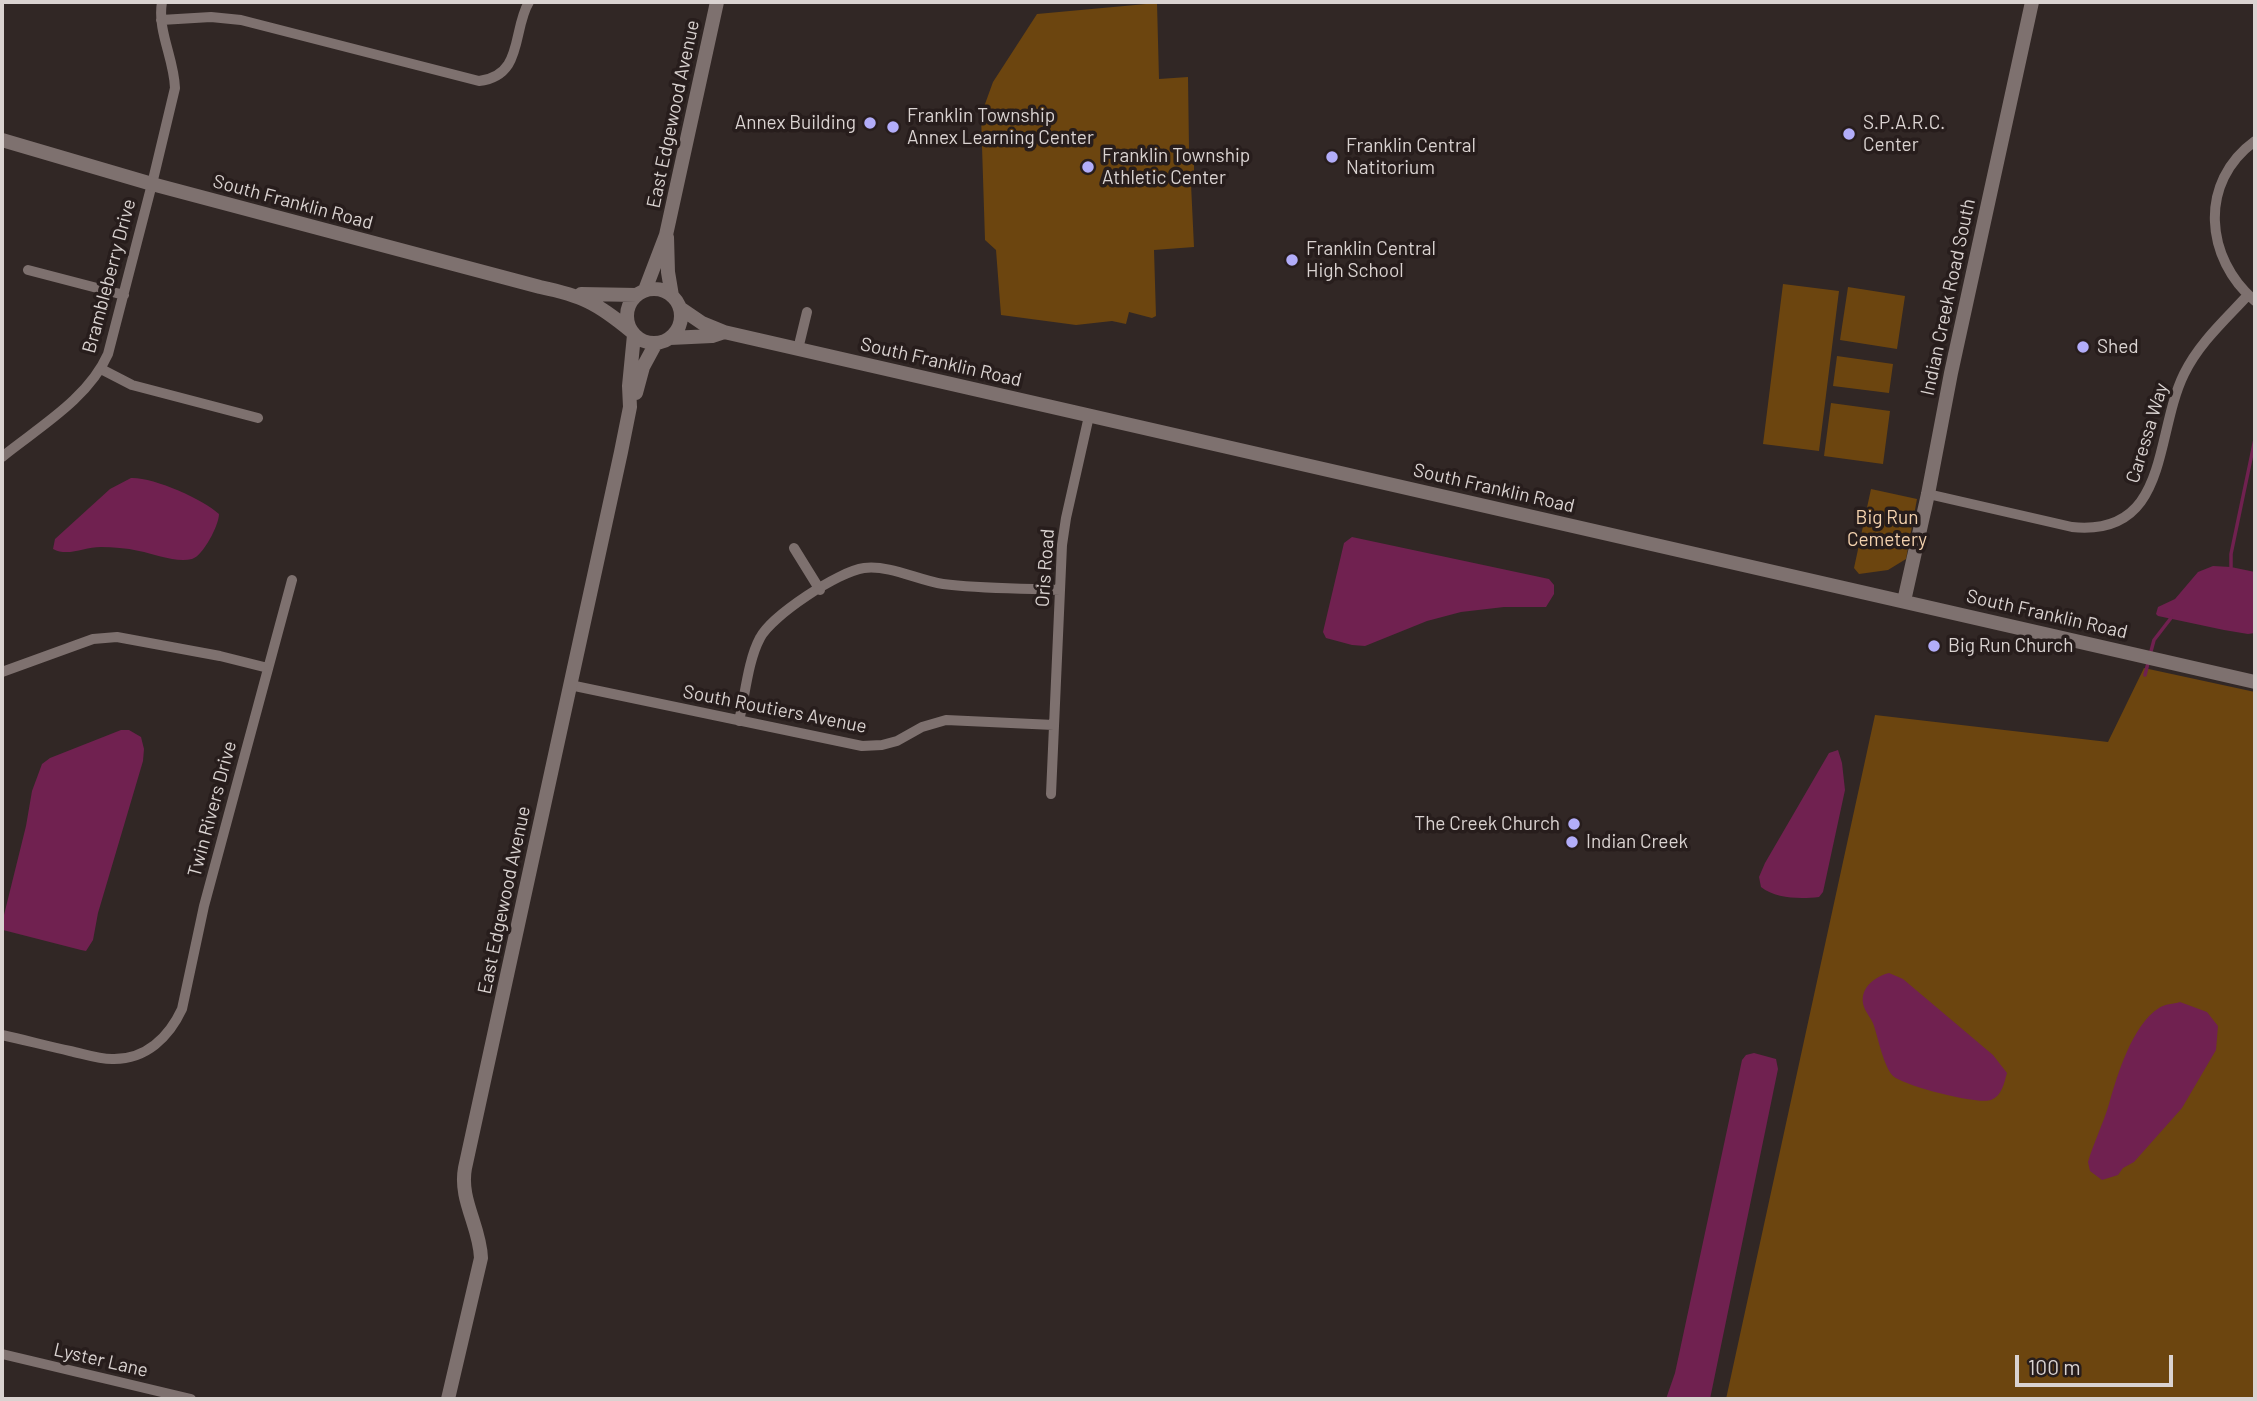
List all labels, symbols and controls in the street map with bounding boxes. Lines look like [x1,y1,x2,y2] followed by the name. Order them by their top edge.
[642,18,704,210] street label: East Edgewood Avenue
[907,105,1094,149] place label: Franklin Township Annex Learning Center
[735,112,856,134] place label: Annex Building
[1863,112,1945,156] place label: S.P.A.R.C. Center
[862,115,878,131] marker: Annex Building
[885,119,901,135] marker: Franklin Township Annex Learning Center
[1841,126,1857,142] marker: S.P.A.R.C. Center
[1346,135,1476,179] place label: Franklin Central Natitorium
[1102,145,1250,189] place label: Franklin Township Athletic Center
[1324,149,1340,165] marker: Franklin Central Natitorium
[1080,159,1096,175] marker: Franklin Township Athletic Center
[210,170,376,234] street label: South Franklin Road
[77,196,141,356] street label: Brambleberry Drive
[1916,197,1980,397] street label: Indian Creek Road South
[1306,238,1436,282] place label: Franklin Central High School
[1284,252,1300,268] marker: Franklin Central High School
[858,332,1024,392] street label: South Franklin Road
[2097,336,2139,358] place label: Shed
[2075,339,2091,355] marker: Shed
[2121,380,2173,486] street label: Caressa Way
[1411,458,1577,518] street label: South Franklin Road
[1847,507,1927,551] park label: Big Run Cemetery
[1031,528,1059,608] street label: Oris Road
[1964,584,2130,644] street label: South Franklin Road
[1948,635,2073,657] place label: Big Run Church
[1926,638,1942,654] marker: Big Run Church
[681,680,869,738] street label: South Routiers Avenue
[183,738,241,880] street label: Twin Rivers Drive
[473,804,535,996] street label: East Edgewood Avenue
[1414,813,1560,835] place label: The Creek Church
[1566,816,1582,832] marker: The Creek Church
[1586,831,1688,853] place label: Indian Creek
[1564,834,1580,850] marker: Indian Creek
[52,1338,150,1382] street label: Lyster Lane
[2019,1342,2176,1386] scale bar
[2028,1354,2081,1379] text: 100 m

